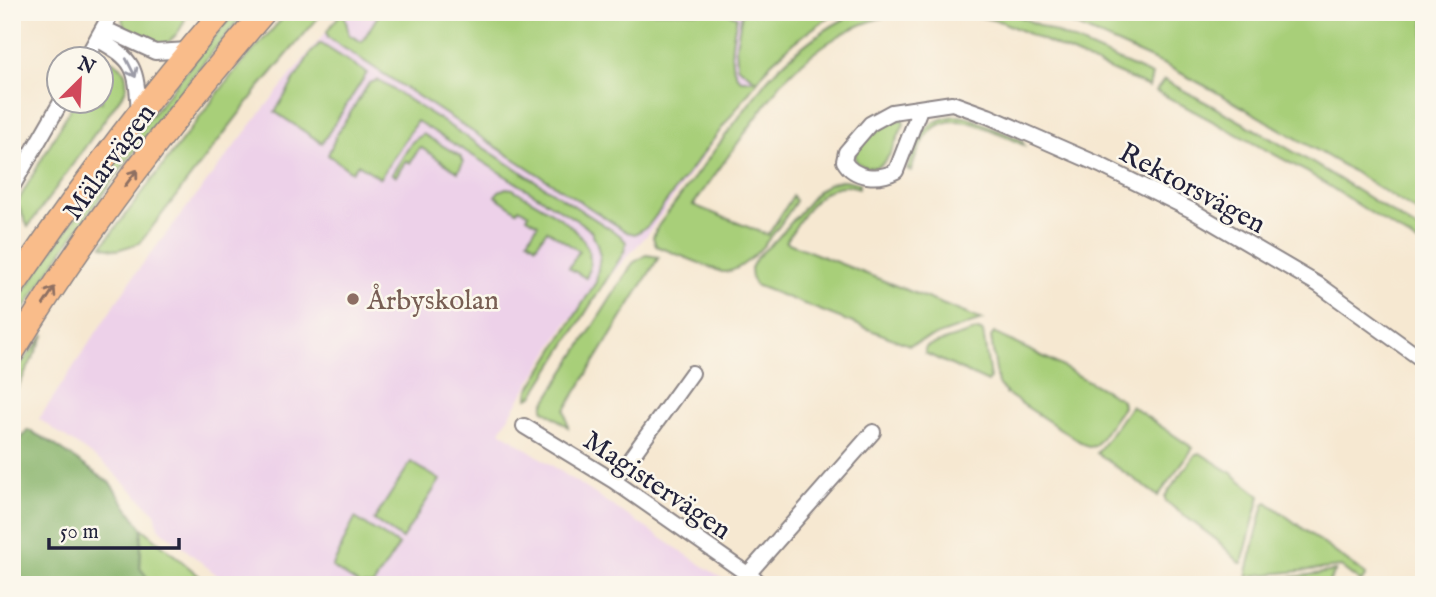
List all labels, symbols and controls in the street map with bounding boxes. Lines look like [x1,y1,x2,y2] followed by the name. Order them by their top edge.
[46,46,116,116] north arrow
[73,52,99,81] text: N
[125,57,138,78] one-way arrow
[56,97,164,228] street label: Mälarvägen
[1112,136,1271,243] street label: Rektorsvägen
[123,169,138,188] one-way arrow
[366,283,499,319] place label: Årbyskolan
[42,286,56,306] one-way arrow
[345,291,361,307] marker: Årbyskolan
[576,424,737,548] street label: Magistervägen
[49,506,178,550] scale bar
[60,519,99,546] text: 50 m

